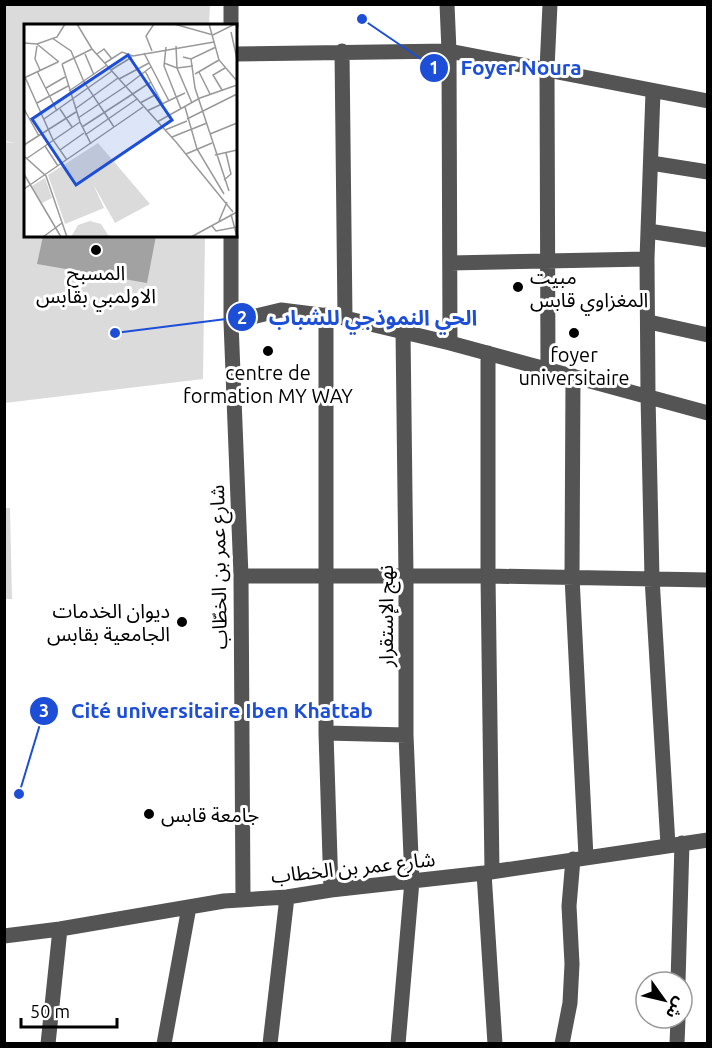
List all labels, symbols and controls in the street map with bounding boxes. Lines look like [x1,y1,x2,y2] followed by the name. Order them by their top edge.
[24,24,237,237] inset map
[419,49,594,88] callout: Foyer Noura
[460,55,582,79] text: Foyer Noura
[429,57,439,77] text: 1
[89,243,103,257] marker: المسبح الاولمبي بقابس
[36,261,156,311] place label: المسبح الاولمبي بقابس
[530,265,648,315] place label: مبيت المغزاوي قابس
[511,280,525,294] marker: مبيت المغزاوي قابس
[227,298,490,337] callout: الحي النموذجي للشباب
[269,305,477,335] text: الحي النموذجي للشباب
[237,307,247,327] text: 2
[567,326,581,340] marker: foyer universitaire
[518,343,630,389] place label: foyer universitaire
[261,344,275,358] marker: centre de formation MY WAY
[183,361,353,407] place label: centre de formation MY WAY
[205,484,235,650] street label: شارع عمر بن الخطّاب
[374,565,401,668] street label: نهج الإستقرار
[47,599,170,646] place label: ديوان الخدمات الجامعية بقابس
[175,615,189,629] marker: ديوان الخدمات الجامعية بقابس
[29,691,385,730] callout: Cité universitaire Iben Khattab
[71,698,373,722] text: Cité universitaire Iben Khattab
[39,700,49,720] text: 3
[161,803,259,827] place label: جامعة قابس
[142,807,156,821] marker: جامعة قابس
[270,847,437,891] street label: شارع عمر بن الخطاب
[634,970,694,1030] north arrow
[21,991,117,1029] scale bar
[662,994,690,1023] text: ش
[30,1001,70,1021] text: 50 m

